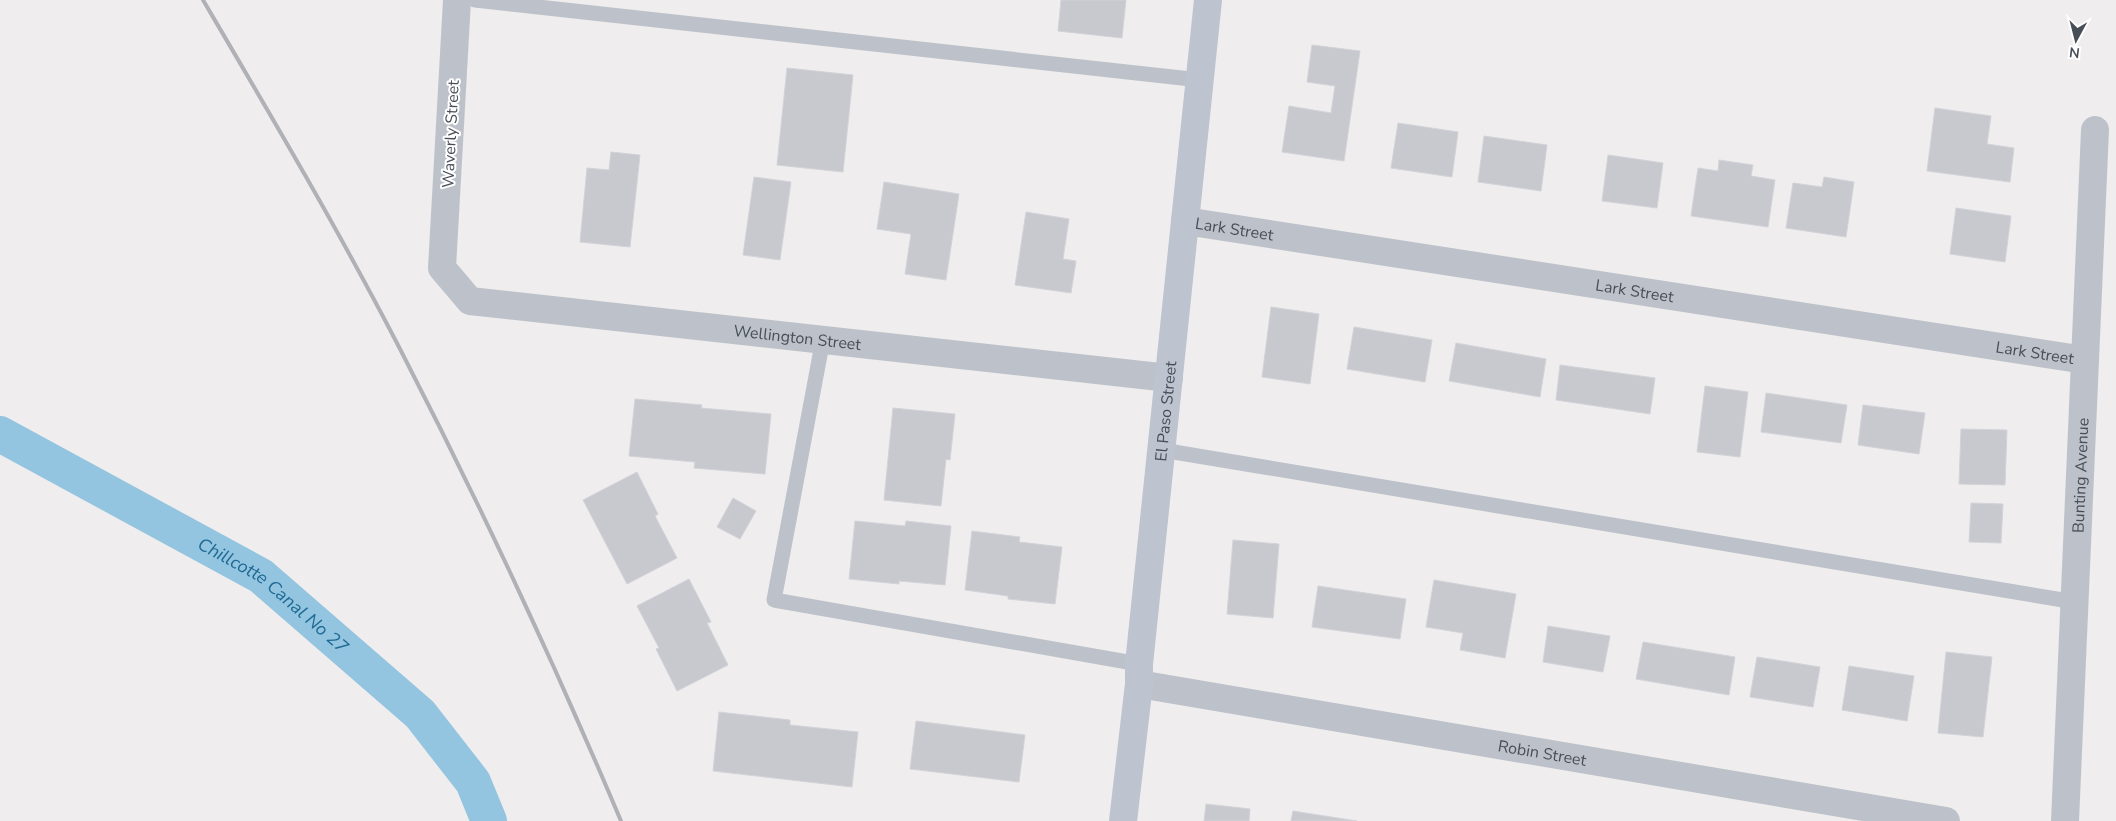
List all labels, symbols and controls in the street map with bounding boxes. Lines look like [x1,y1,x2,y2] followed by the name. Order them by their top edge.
[2051,15,2101,65] north arrow
[2068,42,2081,62] text: N
[437,79,465,189] street label: Waverly Street
[1194,213,1275,247] street label: Lark Street
[1594,275,1676,308] street label: Lark Street
[732,320,863,356] street label: Wellington Street
[1994,336,2076,370] street label: Lark Street
[1150,360,1182,463] street label: El Paso Street
[2068,417,2094,533] street label: Bunting Avenue
[193,532,354,659] water label: Chillcotte Canal No 27
[1496,735,1588,772] street label: Robin Street

